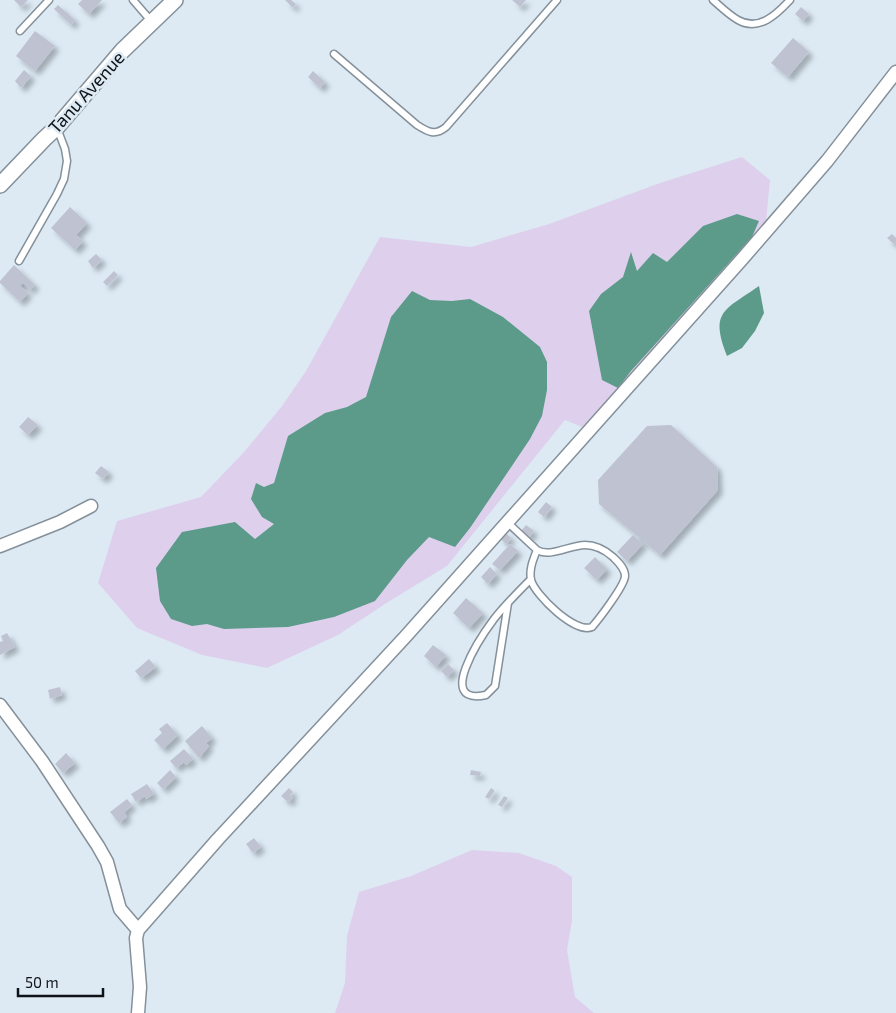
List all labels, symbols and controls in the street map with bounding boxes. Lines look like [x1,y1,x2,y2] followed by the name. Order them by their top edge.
[43,46,129,138] street label: Tanu Avenue
[18,966,102,998] scale bar
[25,973,59,991] text: 50 m

